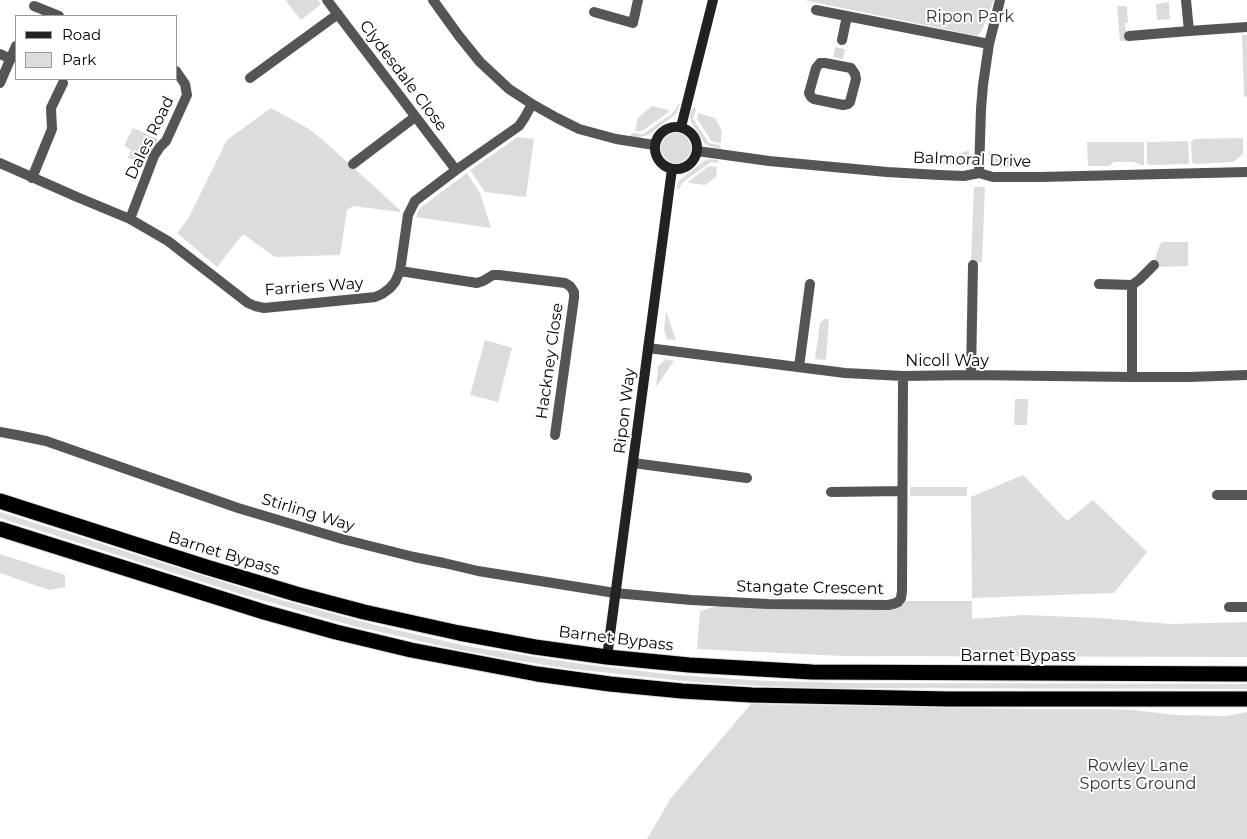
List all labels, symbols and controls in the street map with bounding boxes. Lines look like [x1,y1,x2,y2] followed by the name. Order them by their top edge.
[926,7,1014,27] park label: Ripon Park
[15,15,178,80] legend
[355,17,451,135] street label: Clydesdale Close
[62,25,101,44] text: Road
[62,50,96,69] text: Park
[122,93,178,183] street label: Dales Road
[912,148,1032,172] street label: Balmoral Drive
[264,274,364,300] street label: Farriers Way
[532,302,568,420] street label: Hackney Close
[905,351,989,371] street label: Nicoll Way
[610,367,640,455] street label: Ripon Way
[259,490,357,536] street label: Stirling Way
[166,528,282,580] street label: Barnet Bypass
[736,577,884,599] street label: Stangate Crescent
[557,622,675,656] street label: Barnet Bypass
[960,646,1076,666] street label: Barnet Bypass
[1080,756,1196,794] park label: Rowley Lane Sports Ground

